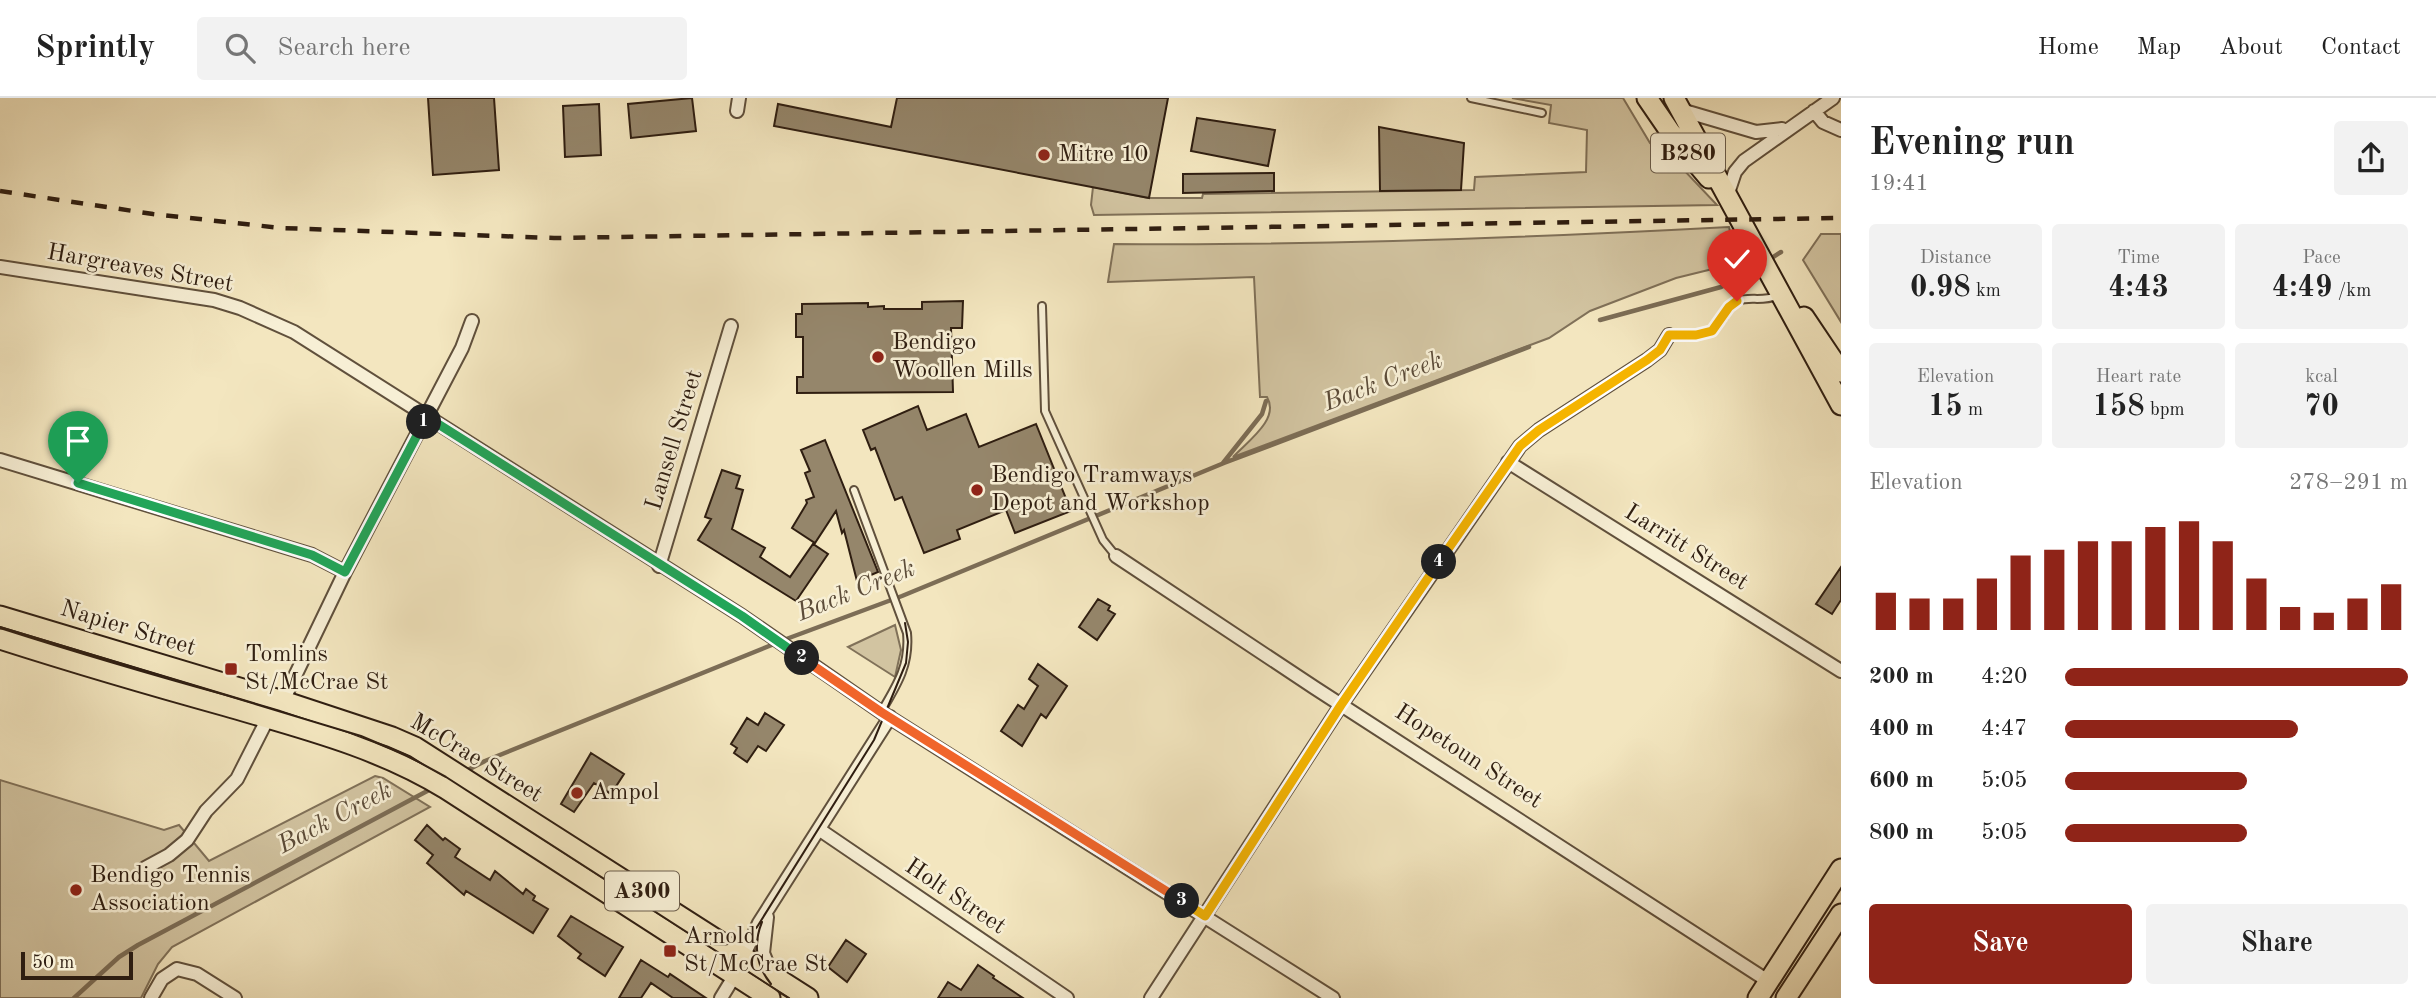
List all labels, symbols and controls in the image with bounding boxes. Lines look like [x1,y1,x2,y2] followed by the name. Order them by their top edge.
[197,17,687,80] search box
[221,29,259,67] icon: search
[35,32,155,65] text: Sprintly
[277,35,410,61] text: Search here
[2038,36,2099,60] text: Home
[2137,36,2181,60] text: Map
[2219,36,2283,60] text: About
[2321,36,2401,60] text: Contact
[2334,121,2408,195] button: share
[1869,125,2075,163] text: Evening run
[1651,134,1725,172] road number: B280
[1058,143,1148,167] place label: Mitre 10
[1036,147,1052,163] marker: Mitre 10
[1869,172,1929,195] text: 19:41
[1707,229,1767,301] pin
[1718,240,1756,278] icon: check
[45,241,235,297] street label: Hargreaves Street
[1920,249,1991,268] text: Distance
[2117,249,2160,268] text: Time
[2302,249,2341,268] text: Pace
[1910,273,1971,303] text: 0.98
[2108,273,2169,303] text: 4:43
[2272,273,2332,303] text: 4:49
[1971,282,2001,301] text: km
[2332,282,2371,301] text: /km
[892,331,1033,383] place label: Bendigo Woollen Mills
[1319,347,1446,417] water label: Back Creek
[870,349,886,365] marker: Bendigo Woollen Mills
[642,367,708,513] street label: Lansell Street
[1917,368,1994,387] text: Elevation
[2096,368,2181,387] text: Heart rate
[2305,368,2338,387] text: kcal
[1928,392,1963,422] text: 15
[2092,392,2145,422] text: 158
[2304,392,2339,422] text: 70
[1963,401,1983,420] text: m
[2145,401,2185,420] text: bpm
[406,404,442,440] pin: 1
[48,411,108,483] pin
[418,412,429,431] text: 1
[59,422,97,460] icon: arrive
[991,464,1210,516] place label: Bendigo Tramways Depot and Workshop
[1869,471,1963,494] text: Elevation
[2289,471,2408,494] text: 278–291 m
[969,482,985,498] marker: Bendigo Tramways Depot and Workshop
[1620,500,1752,596] street label: Larritt Street
[1422,545,1456,580] pin: 4
[1433,552,1444,571] text: 4
[792,555,919,627] water label: Back Creek
[57,597,199,661] street label: Napier Street
[784,640,820,676] pin: 2
[245,643,388,695] place label: Tomlins St/McCrae St
[796,648,807,667] text: 2
[223,661,239,677] marker: Tomlins St/McCrae St
[1869,665,1934,688] text: 200 m
[1981,665,2027,688] text: 4:20
[1390,700,1546,814] street label: Hopetoun Street
[406,710,546,808] street label: McCrae Street
[1869,717,1934,740] text: 400 m
[1981,717,2027,740] text: 4:47
[1869,769,1934,792] text: 600 m
[1981,769,2027,792] text: 5:05
[273,777,397,859] water label: Back Creek
[591,781,659,805] place label: Ampol
[569,785,585,801] marker: Ampol
[1869,821,1934,844] text: 800 m
[1981,821,2027,844] text: 5:05
[900,855,1010,939] street label: Holt Street
[90,864,251,916] place label: Bendigo Tennis Association
[605,872,679,911] road number: A300
[68,882,84,898] marker: Bendigo Tennis Association
[1164,884,1200,918] pin: 3
[1176,891,1187,910] text: 3
[1869,904,2132,984] button: Save
[2146,904,2408,984] button: Share
[684,925,827,977] place label: Arnold St/McCrae St
[662,943,678,959] marker: Arnold St/McCrae St
[21,949,133,981] scale bar
[32,954,74,973] text: 50 m

